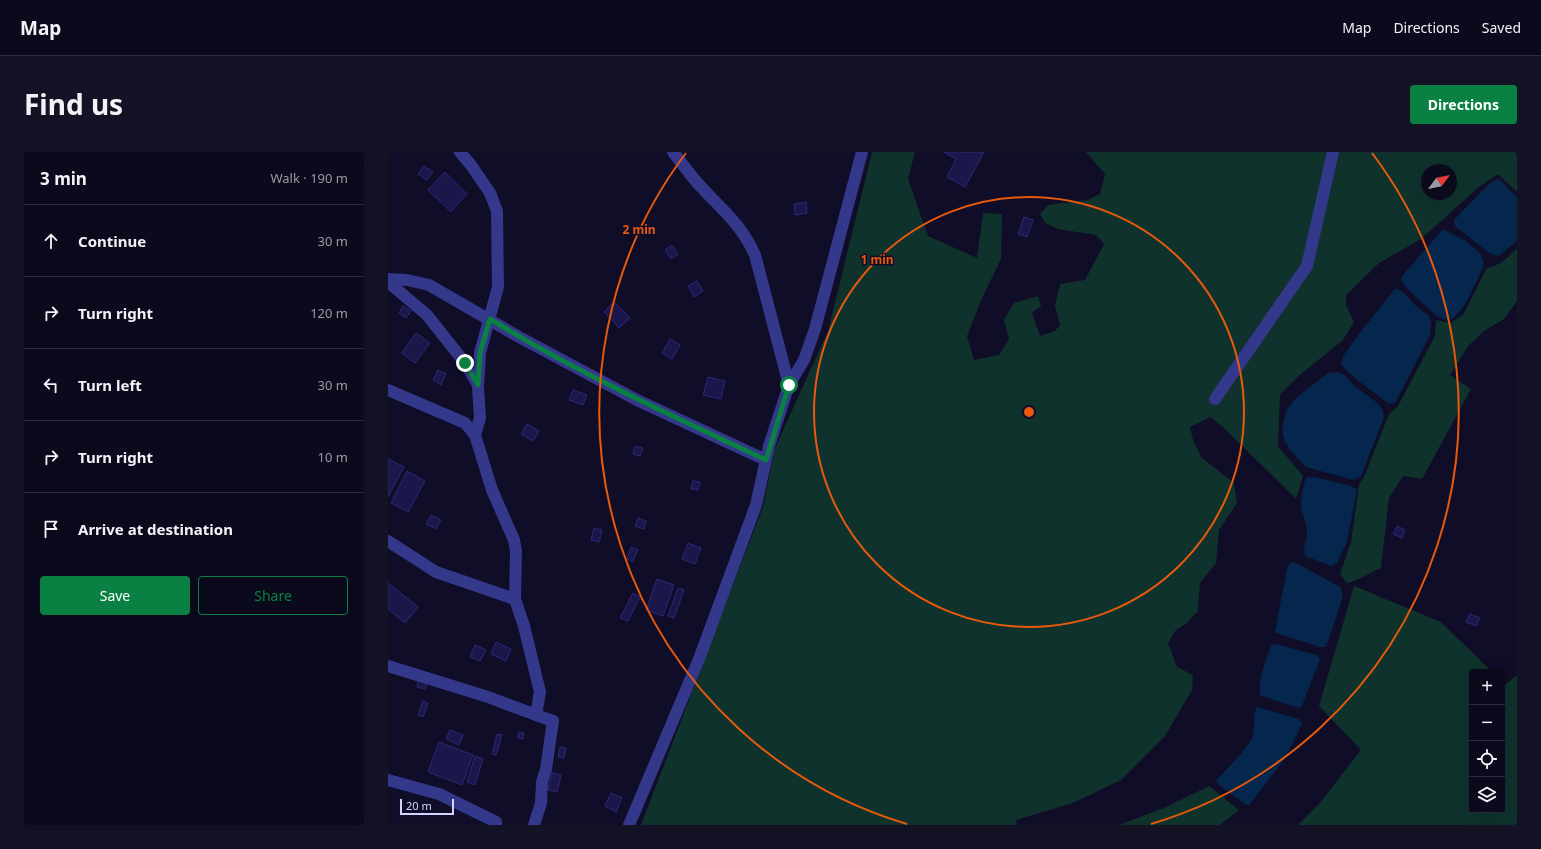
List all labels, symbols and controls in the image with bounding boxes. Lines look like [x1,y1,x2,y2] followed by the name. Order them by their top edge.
[20,15,61,41] text: Map
[1342,18,1371,37] text: Map
[1393,18,1460,37] text: Directions
[1482,18,1521,37] text: Saved
[24,85,123,123] text: Find us
[1410,85,1517,124] button: Directions
[1421,164,1457,200] north arrow
[40,167,87,190] text: 3 min
[270,169,348,187] text: Walk · 190 m
[622,221,656,238] text: 2 min
[40,230,62,252] icon: ahead
[78,231,146,251] text: Continue
[318,232,348,250] text: 30 m
[860,251,894,268] text: 1 min
[40,302,62,324] icon: right
[78,303,153,323] text: Turn right
[310,304,348,322] text: 120 m
[456,354,474,372] route end
[40,374,62,396] icon: left
[78,375,142,395] text: Turn left
[318,376,348,394] text: 30 m
[780,376,798,394] route start
[1022,405,1036,419] centre of rings
[40,446,62,468] icon: right
[78,447,153,467] text: Turn right
[318,448,348,466] text: 10 m
[40,518,62,540] icon: arrive
[78,519,233,539] text: Arrive at destination
[40,576,190,615] button: Save
[198,576,348,615] button: Share
[1469,669,1505,813] map controls
[1469,669,1505,705] button: +
[1469,705,1505,741] button: −
[1469,741,1505,777] button: locate
[1469,777,1505,813] button: layers
[400,797,454,816] scale bar
[406,798,432,813] text: 20 m

